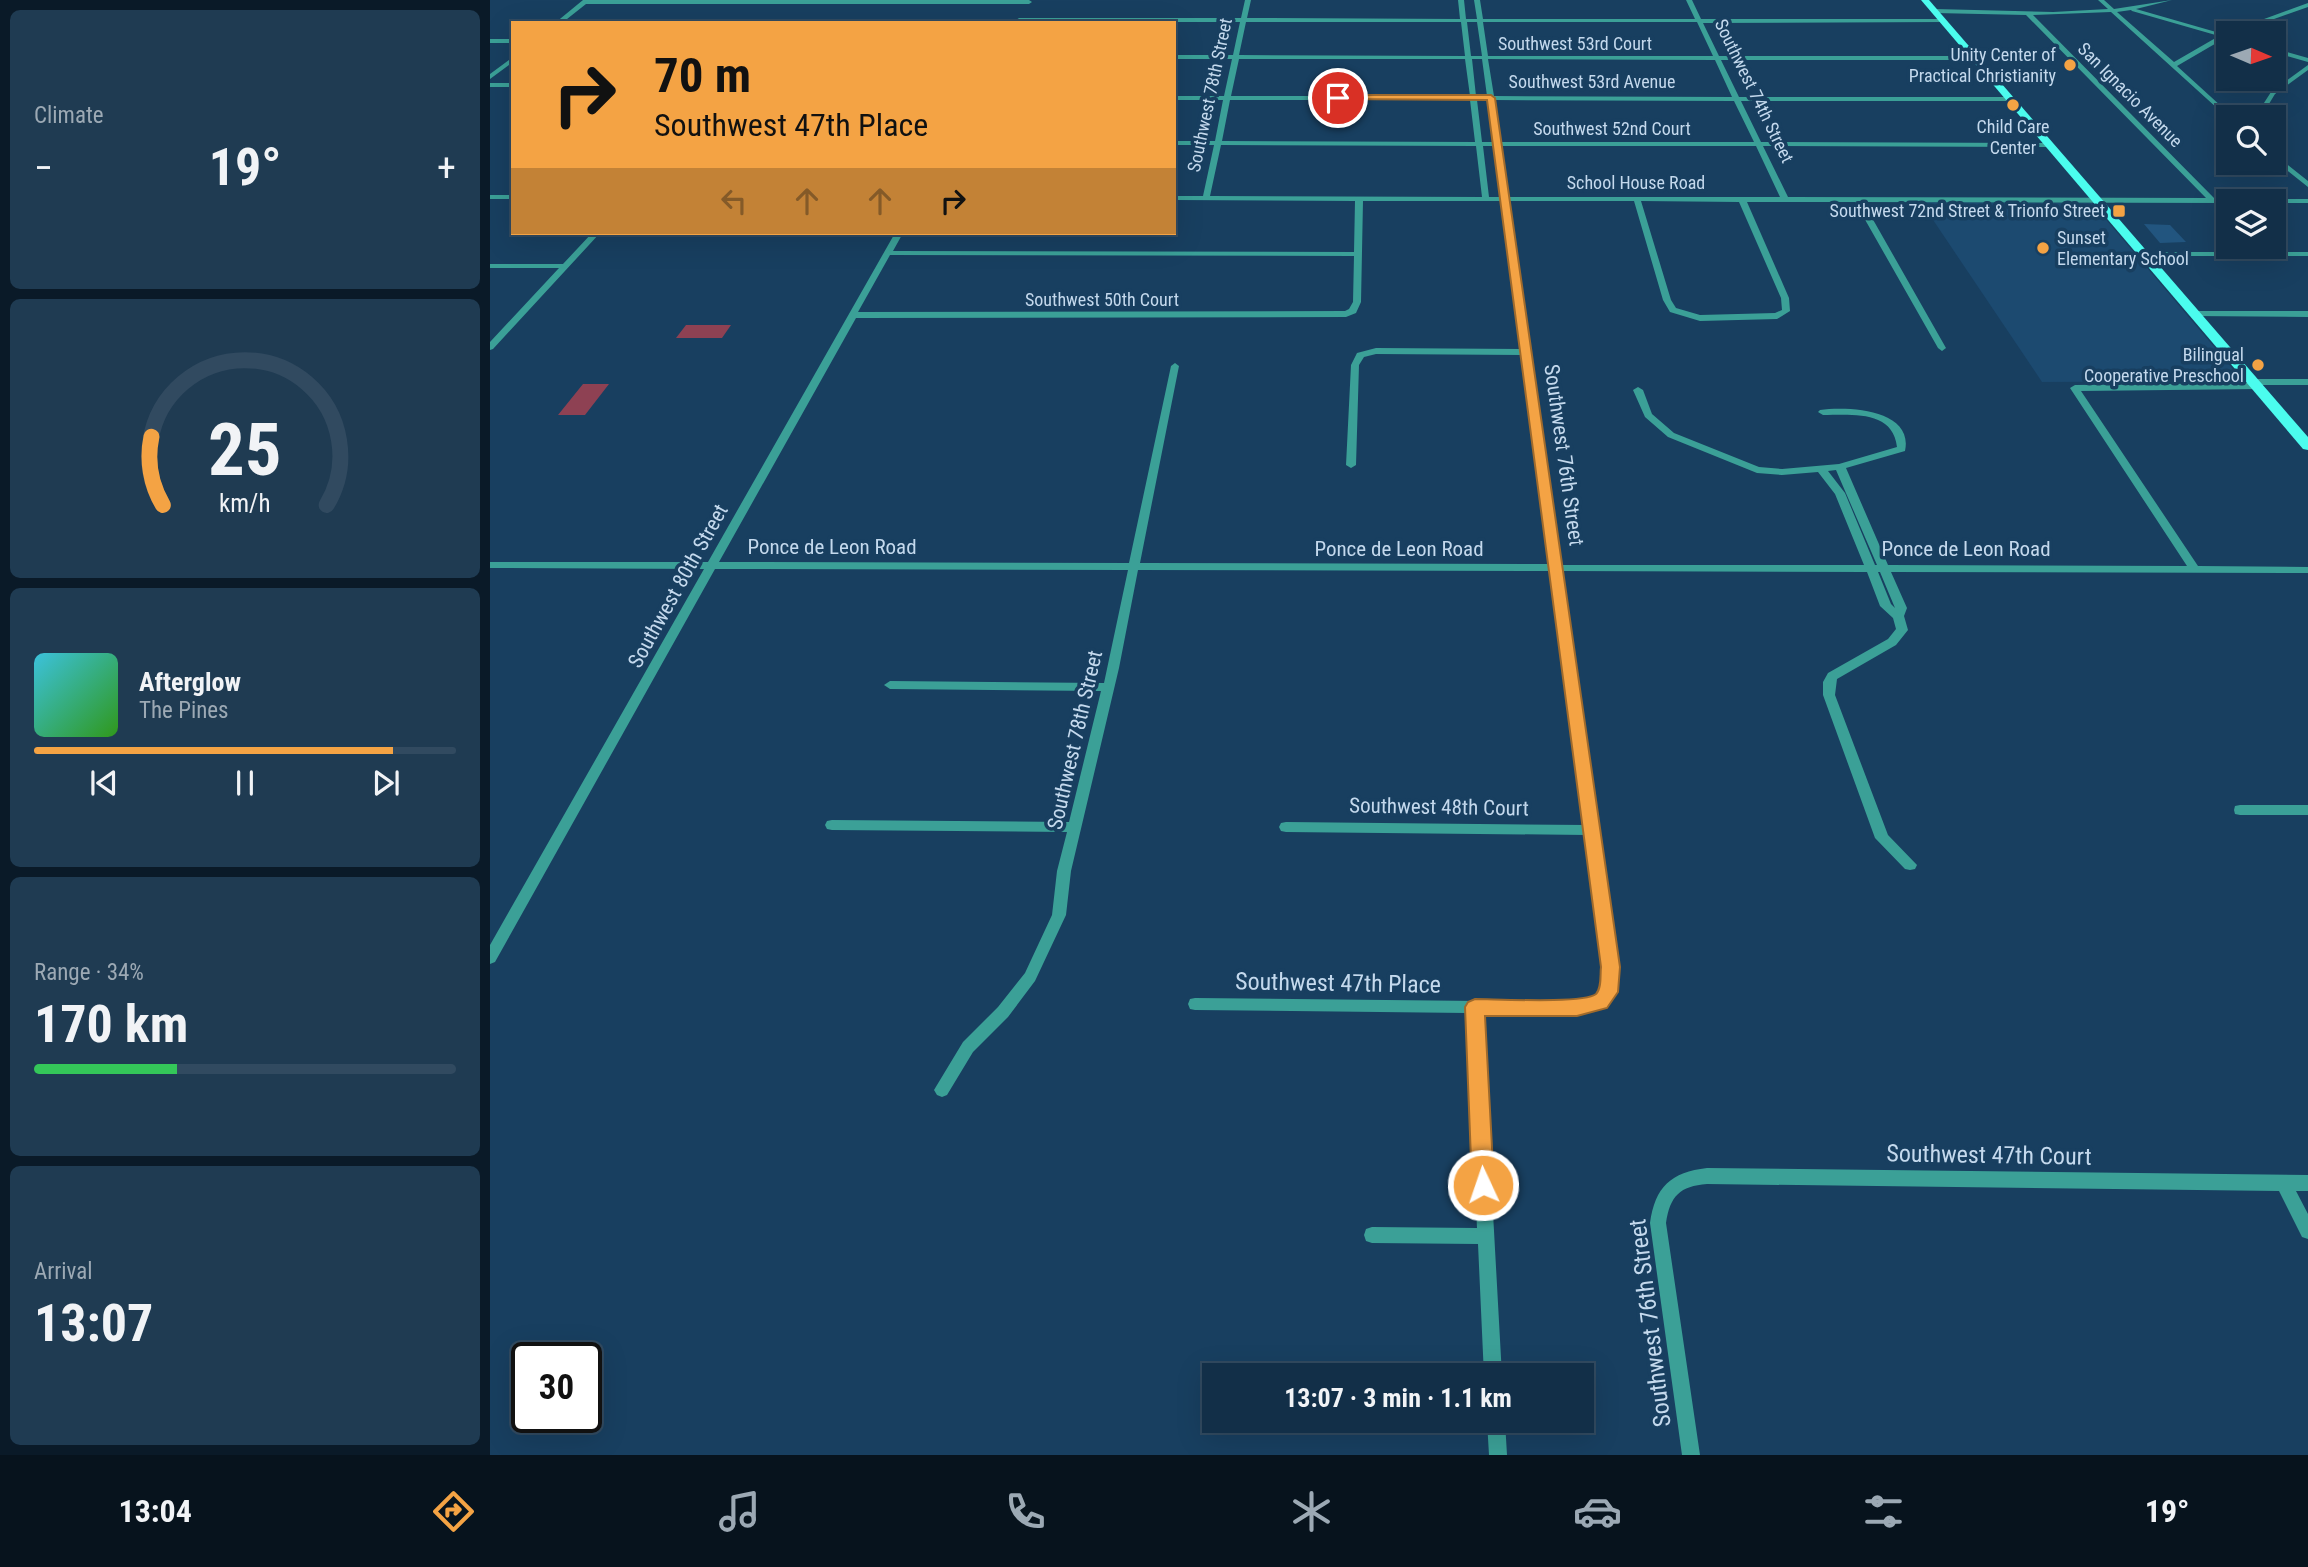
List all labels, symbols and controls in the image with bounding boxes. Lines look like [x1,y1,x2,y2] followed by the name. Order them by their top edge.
[1183,16,1236,174] street label: Southwest 78th Street
[1711,16,1798,166] street label: Southwest 74th Street
[2216,21,2286,91] north arrow
[2216,21,2286,259] map controls
[1498,33,1652,54] street label: Southwest 53rd Court
[2074,38,2187,151] street label: San Ignacio Avenue
[1909,44,2056,86] place label: Unity Center of Practical Christianity
[654,47,751,104] text: 70 m
[539,49,630,140] icon: right
[2062,57,2078,73] marker: Unity Center of Practical Christianity
[1308,68,1368,128] pin
[1509,71,1675,92] street label: Southwest 53rd Avenue
[1319,79,1357,117] icon: arrive
[2005,97,2021,113] marker: Child Care Center
[34,102,104,129] text: Climate
[2216,105,2286,175] button: search
[654,106,928,144] text: Southwest 47th Place
[1977,116,2049,158] place label: Child Care Center
[1533,118,1691,139] street label: Southwest 52nd Court
[209,137,281,198] text: 19°
[34,146,53,190] text: −
[437,146,456,190] text: +
[1567,172,1705,193] street label: School House Road
[715,182,753,220] icon: left
[788,182,826,220] icon: ahead
[861,182,899,220] icon: ahead
[934,182,972,220] icon: right
[2216,189,2286,259] button: layers
[1830,200,2105,221] place label: Southwest 72nd Street & Trionfo Street
[2111,203,2127,219] marker: Southwest 72nd Street & Trionfo Street
[2057,227,2189,269] place label: Sunset Elementary School
[2035,240,2051,256] marker: Sunset Elementary School
[1025,289,1179,310] street label: Southwest 50th Court
[2084,344,2244,386] place label: Bilingual Cooperative Preschool
[2250,357,2266,373] marker: Bilingual Cooperative Preschool
[1539,363,1589,547] street label: Southwest 76th Street
[208,407,282,493] text: 25
[219,488,271,517] text: km/h
[623,500,733,672] street label: Southwest 80th Street
[747,535,917,559] street label: Ponce de Leon Road
[1314,537,1484,561] street label: Ponce de Leon Road
[1881,537,2051,561] street label: Ponce de Leon Road
[1043,648,1107,832] street label: Southwest 78th Street
[139,667,241,697] text: Afterglow
[139,697,229,724] text: The Pines
[85,764,123,802] icon: previous
[226,764,264,802] icon: pause
[367,764,405,802] icon: next
[1349,793,1529,821] street label: Southwest 48th Court
[34,959,144,986] text: Range · 34%
[1235,967,1441,999] street label: Southwest 47th Place
[34,994,188,1055] text: 170 km
[1886,1139,2092,1171] street label: Southwest 47th Court
[1446,1148,1520,1222] position arrow
[1623,1217,1677,1429] street label: Southwest 76th Street
[34,1258,93,1285] text: Arrival
[34,1293,153,1354] text: 13:07
[511,1342,602,1433] speed limit sign: 30
[1284,1383,1512,1413] text: 13:07 · 3 min · 1.1 km
[429,1487,478,1536] icon: directions
[715,1487,764,1536] icon: music
[1001,1487,1050,1536] icon: phone
[1287,1487,1336,1536] icon: climate
[1573,1487,1622,1536] icon: car
[1859,1487,1908,1536] icon: filters
[118,1492,192,1530] text: 13:04
[2145,1492,2189,1530] text: 19°

